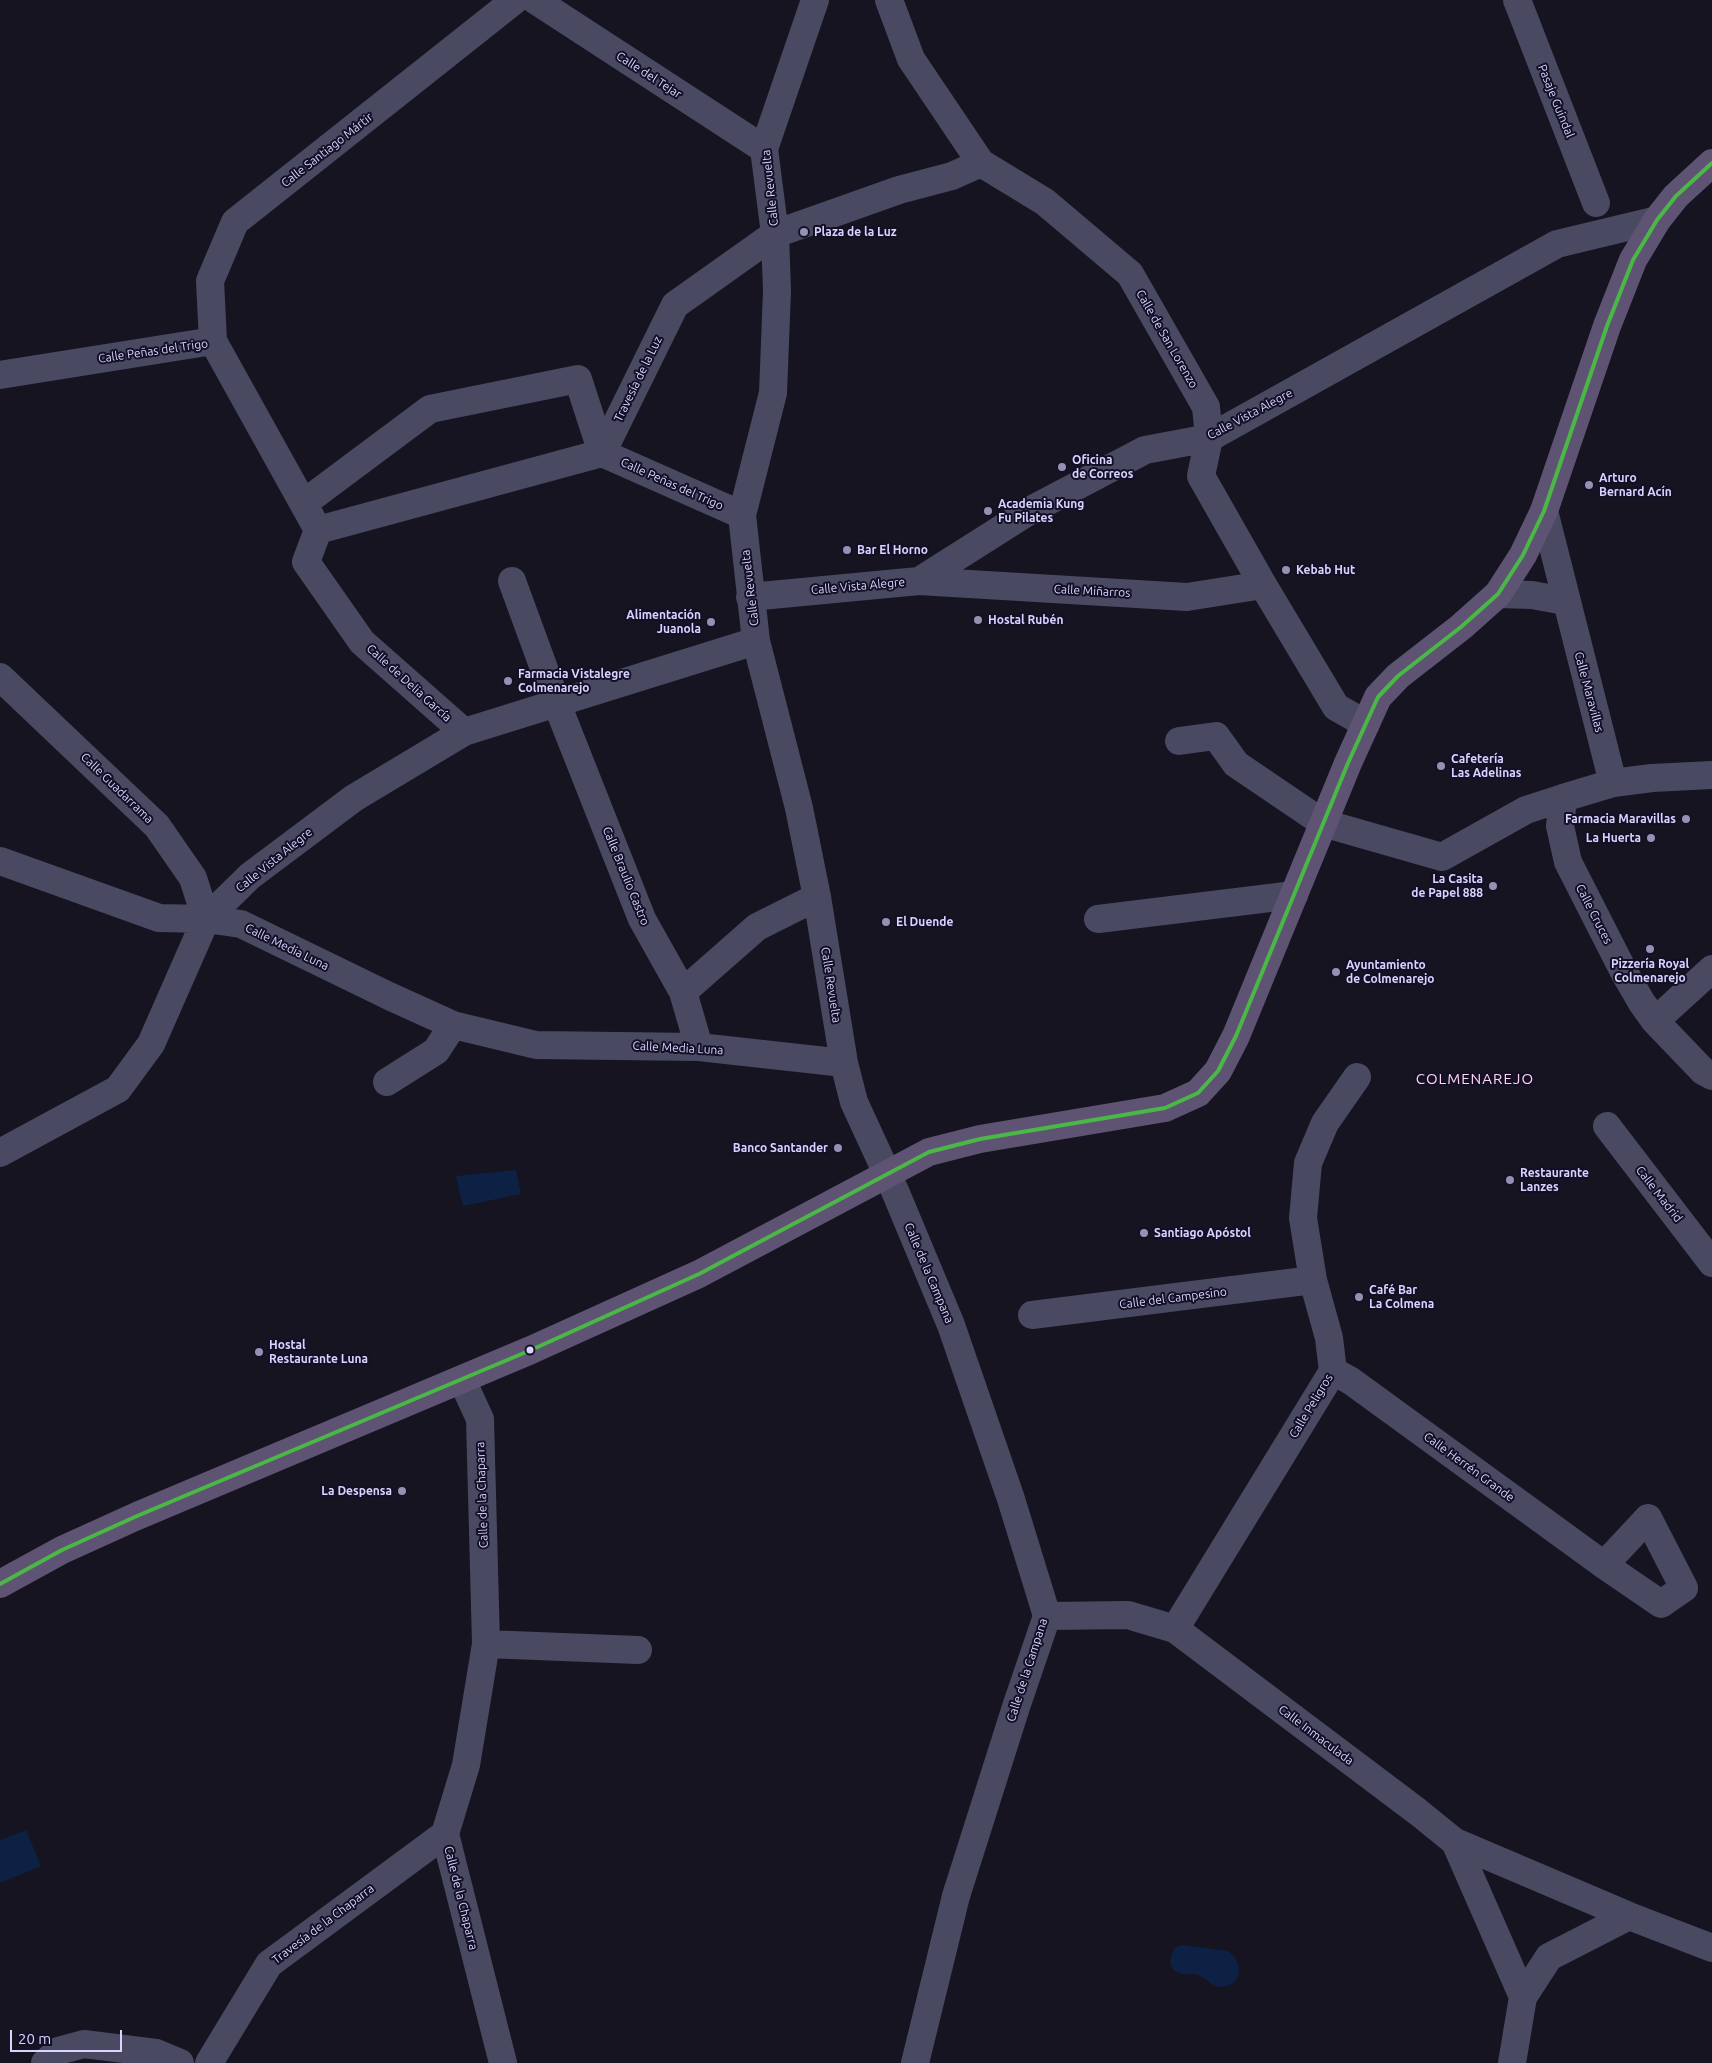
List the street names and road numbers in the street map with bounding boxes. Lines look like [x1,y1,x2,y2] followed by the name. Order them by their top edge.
[614,49,684,101] street label: Calle del Tejar
[1535,62,1577,140] street label: Pasaje Guindal
[278,110,376,190] street label: Calle Santiago Mártir
[759,149,781,227] street label: Calle Revuelta
[1133,287,1201,391] street label: Calle de San Lorenzo
[611,334,665,424] street label: Travesía de la Luz
[97,336,209,366] street label: Calle Peñas del Trigo
[1205,385,1295,443] street label: Calle Vista Alegre
[618,455,726,513] street label: Calle Peñas del Trigo
[738,549,762,627] street label: Calle Revuelta
[810,575,906,597] street label: Calle Vista Alegre
[1053,582,1131,600] street label: Calle Miñarros
[364,641,454,725] street label: Calle de Delia García
[1571,650,1607,734] street label: Calle Maravillas
[78,750,156,826] street label: Calle Guadarrama
[233,825,315,895] street label: Calle Vista Alegre
[600,825,652,927] street label: Calle Braulio Castro
[1573,882,1615,946] street label: Calle Cruces
[243,921,331,973] street label: Calle Media Luna
[818,946,844,1024] street label: Calle Revuelta
[632,1038,724,1058] street label: Calle Media Luna
[1633,1163,1685,1225] street label: Calle Madrid
[901,1221,957,1325] street label: Calle de la Campana
[1118,1284,1228,1312] street label: Calle del Campesino
[1286,1371,1336,1441] street label: Calle Peligros
[1421,1429,1517,1505] street label: Calle Herrén Grande
[473,1442,491,1548] street label: Calle de la Chaparra
[1004,1617,1050,1723] street label: Calle de la Campana
[1275,1702,1357,1768] street label: Calle Inmaculada
[441,1845,481,1951] street label: Calle de la Chaparra
[269,1881,377,1967] street label: Travesía de la Chaparra

